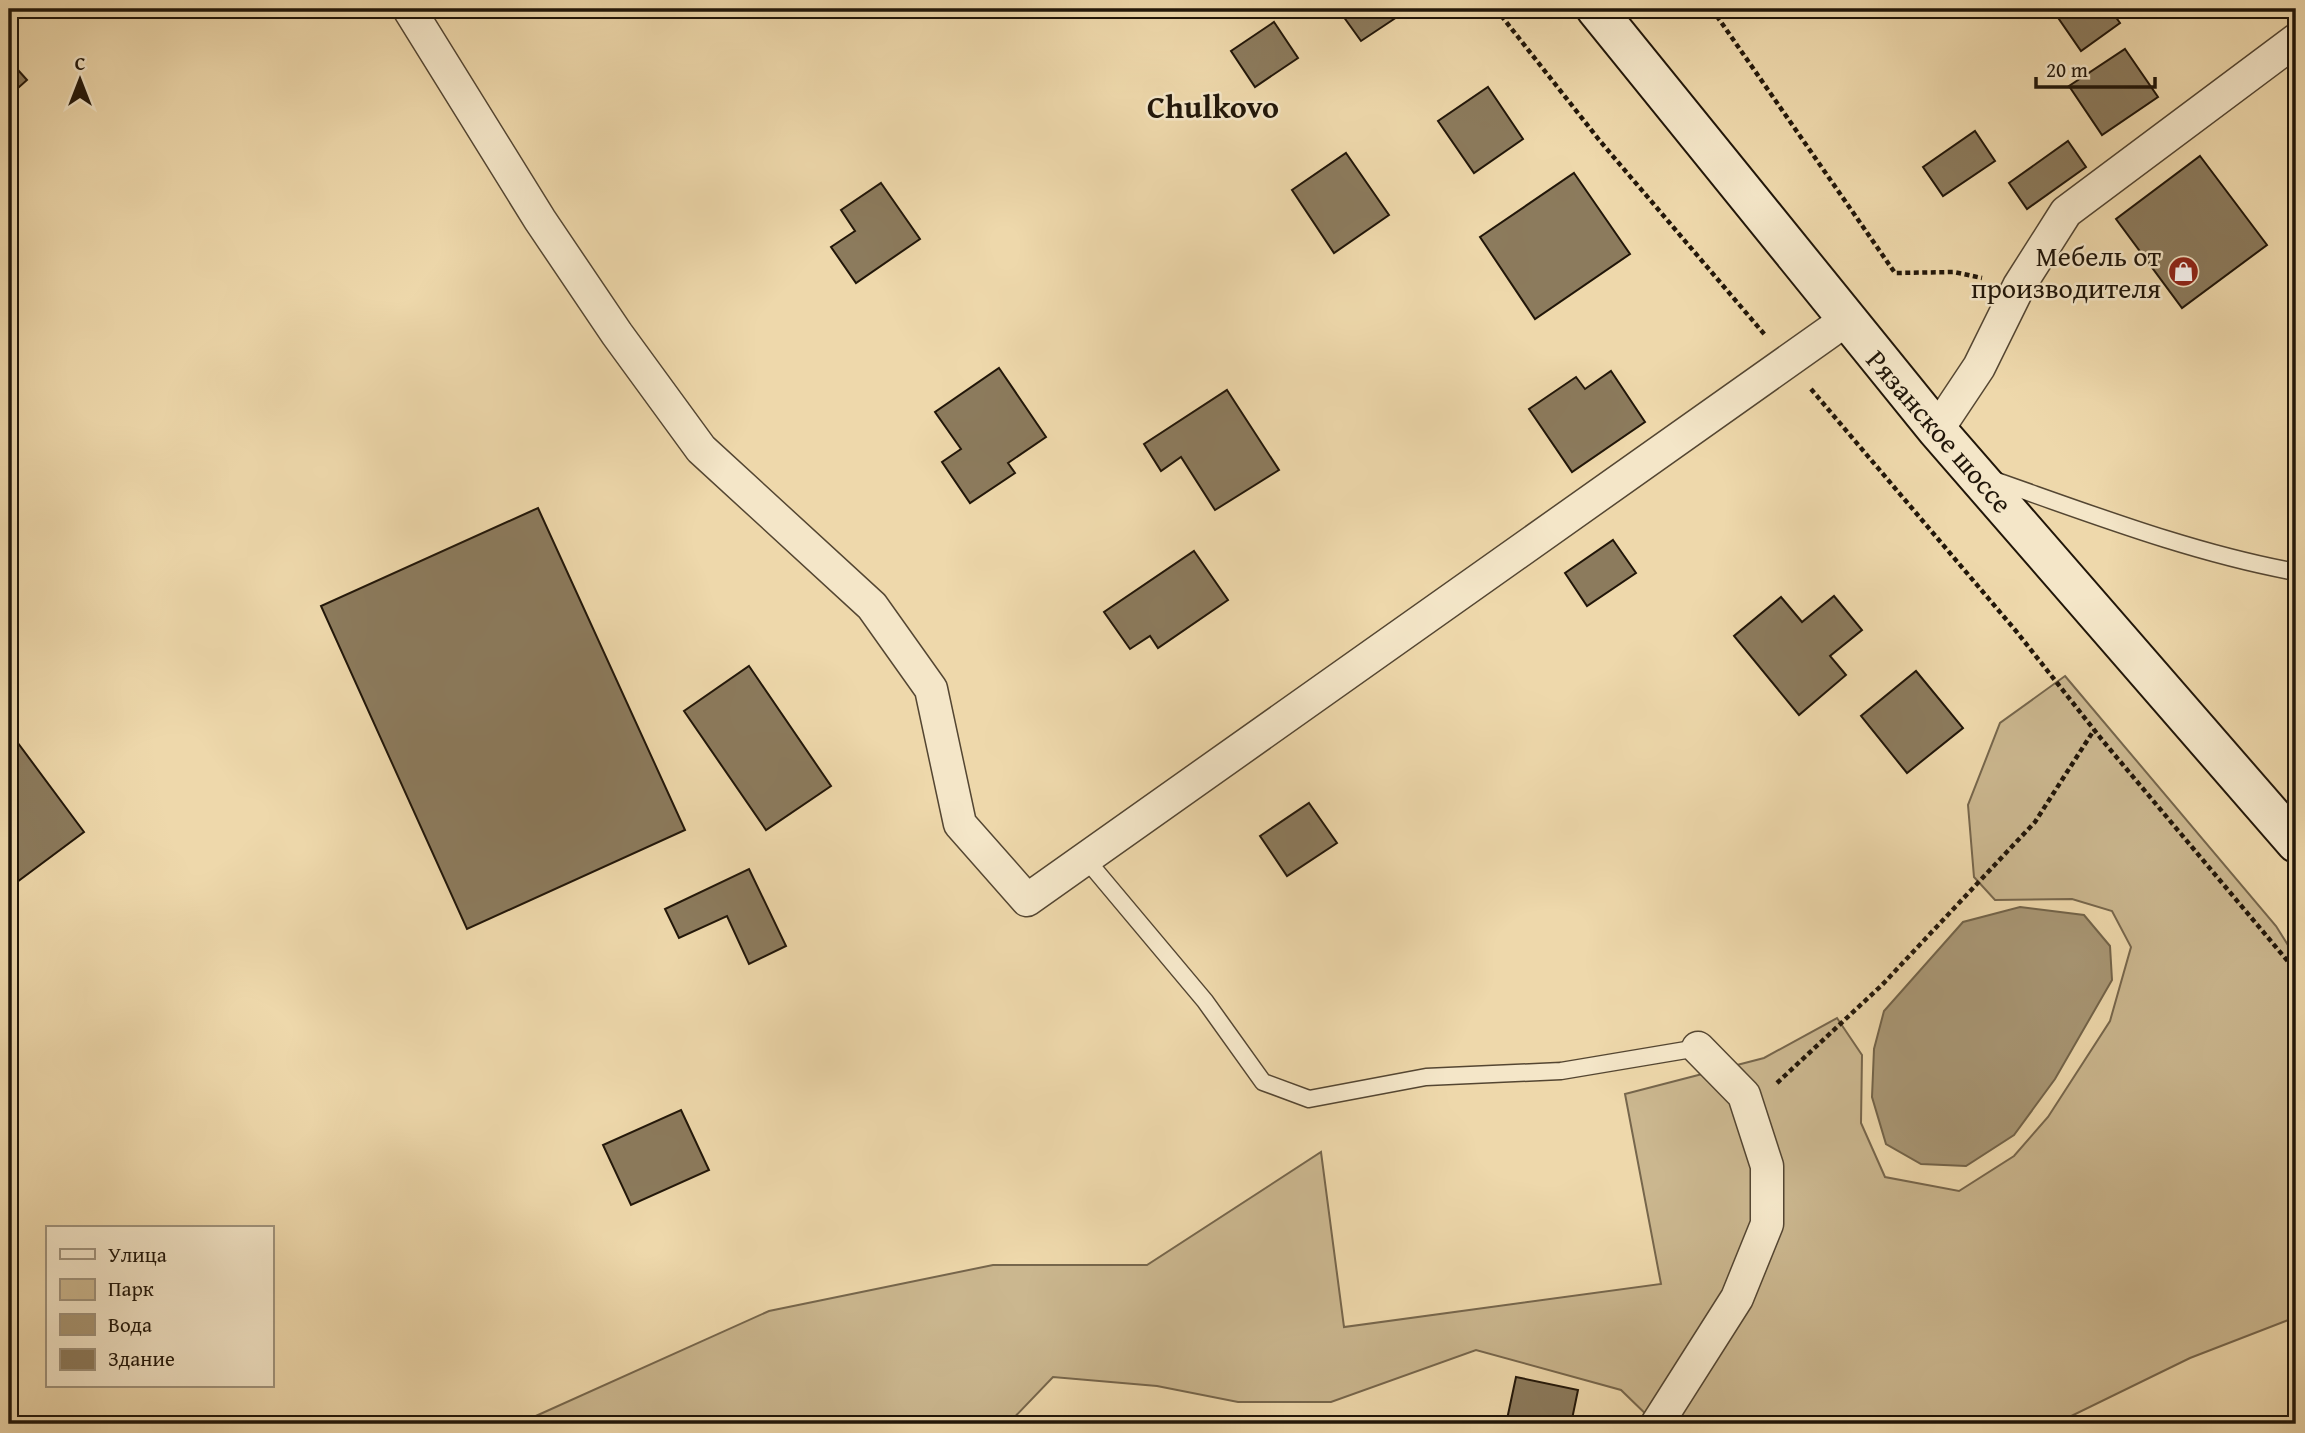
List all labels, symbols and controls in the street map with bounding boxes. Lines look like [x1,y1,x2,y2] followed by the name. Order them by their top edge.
[46,46,116,116] north arrow
[2036,46,2154,90] scale bar
[75,49,86,77] text: С
[2046,54,2088,85] text: 20 m
[1147,83,1279,130] district label: Chulkovo
[1971,235,2161,308] place label: Мебель от производителя
[2167,254,2201,288] shop icon: Мебель от производителя
[1857,340,2023,522] street label: Рязанское шоссе
[46,1226,273,1388] legend
[108,1239,167,1270] text: Улица
[108,1273,154,1304] text: Парк
[108,1309,152,1340] text: Вода
[108,1343,175,1374] text: Здание

